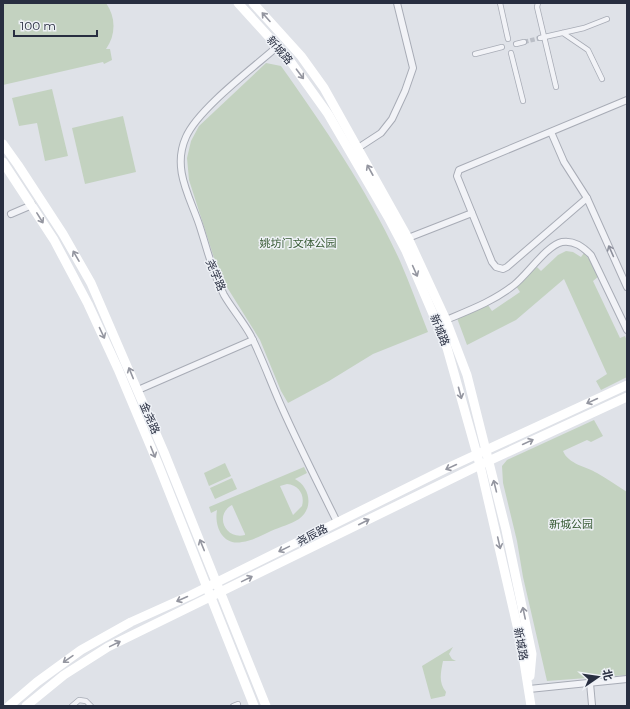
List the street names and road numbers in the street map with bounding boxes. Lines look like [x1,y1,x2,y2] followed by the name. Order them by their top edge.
[264,33,296,67] street label: 新城路
[203,257,229,293] street label: 尧学路
[427,312,453,348] street label: 新城路
[137,400,163,436] street label: 金尧路
[294,521,330,549] street label: 尧辰路
[511,626,531,662] street label: 新城路

